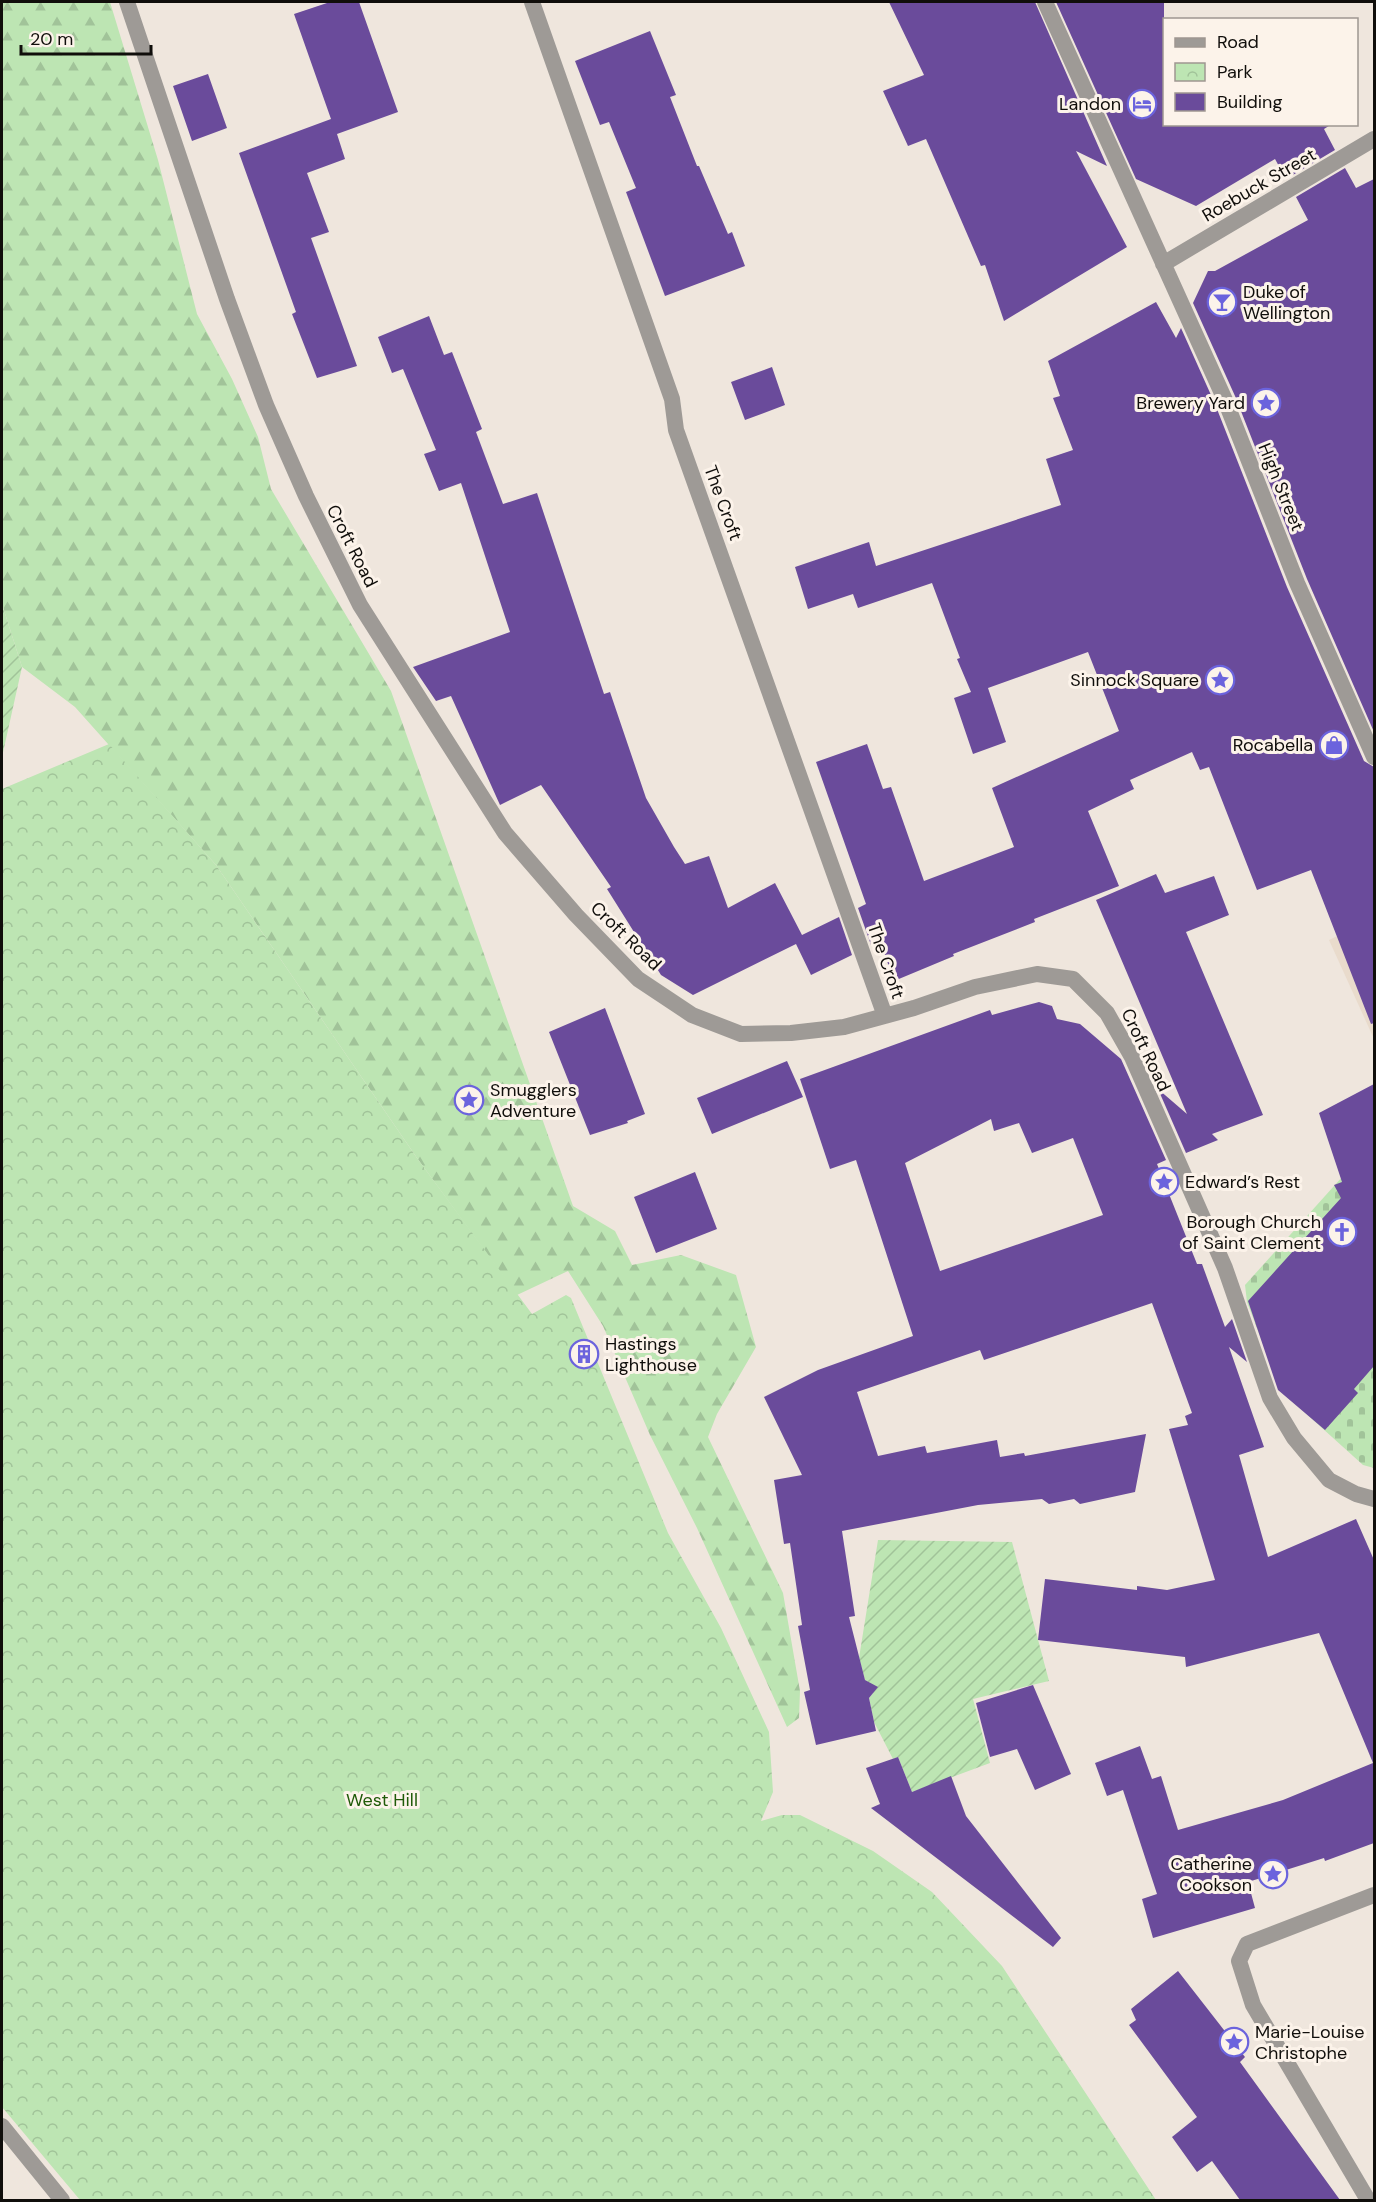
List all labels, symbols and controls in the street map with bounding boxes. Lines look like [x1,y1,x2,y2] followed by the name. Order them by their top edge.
[21,18,152,56] scale bar
[1163,18,1358,126] legend
[30,27,73,51] text: 20 m
[1217,30,1259,54] text: Road
[1217,60,1253,84] text: Park
[1126,88,1158,120] hotel icon: Landon
[1217,90,1282,114] text: Building
[1059,92,1121,116] place label: Landon
[1198,143,1320,227] street label: Roebuck Street
[1243,280,1330,325] place label: Duke of Wellington
[1206,286,1238,318] bar icon: Duke of Wellington
[1250,387,1282,419] place icon: Brewery Yard
[1136,391,1245,415] place label: Brewery Yard
[1252,439,1310,535] street label: High Street
[698,462,748,544] street label: The Croft
[321,501,383,591] street label: Croft Road
[1204,664,1236,696] place icon: Sinnock Square
[1070,668,1199,692] place label: Sinnock Square
[1318,729,1350,761] shop icon: Rocabella
[1233,733,1313,757] place label: Rocabella
[585,896,667,976] street label: Croft Road
[862,920,910,1002] street label: The Croft
[1116,1004,1176,1096] street label: Croft Road
[490,1078,577,1123] place label: Smugglers Adventure
[453,1084,485,1116] place icon: Smugglers Adventure
[1148,1166,1180,1198] place icon: Edward’s Rest
[1185,1170,1300,1194] place label: Edward’s Rest
[1182,1210,1321,1255] place label: Borough Church of Saint Clement
[1326,1216,1358,1248] church icon: Borough Church of Saint Clement
[605,1332,697,1377] place label: Hastings Lighthouse
[568,1338,600,1370] building icon: Hastings Lighthouse
[346,1788,418,1812] park label: West Hill
[1170,1852,1252,1897] place label: Catherine Cookson
[1257,1858,1289,1890] place icon: Catherine Cookson
[1255,2020,1365,2065] place label: Marie-Louise Christophe
[1218,2026,1250,2058] place icon: Marie-Louise Christophe

